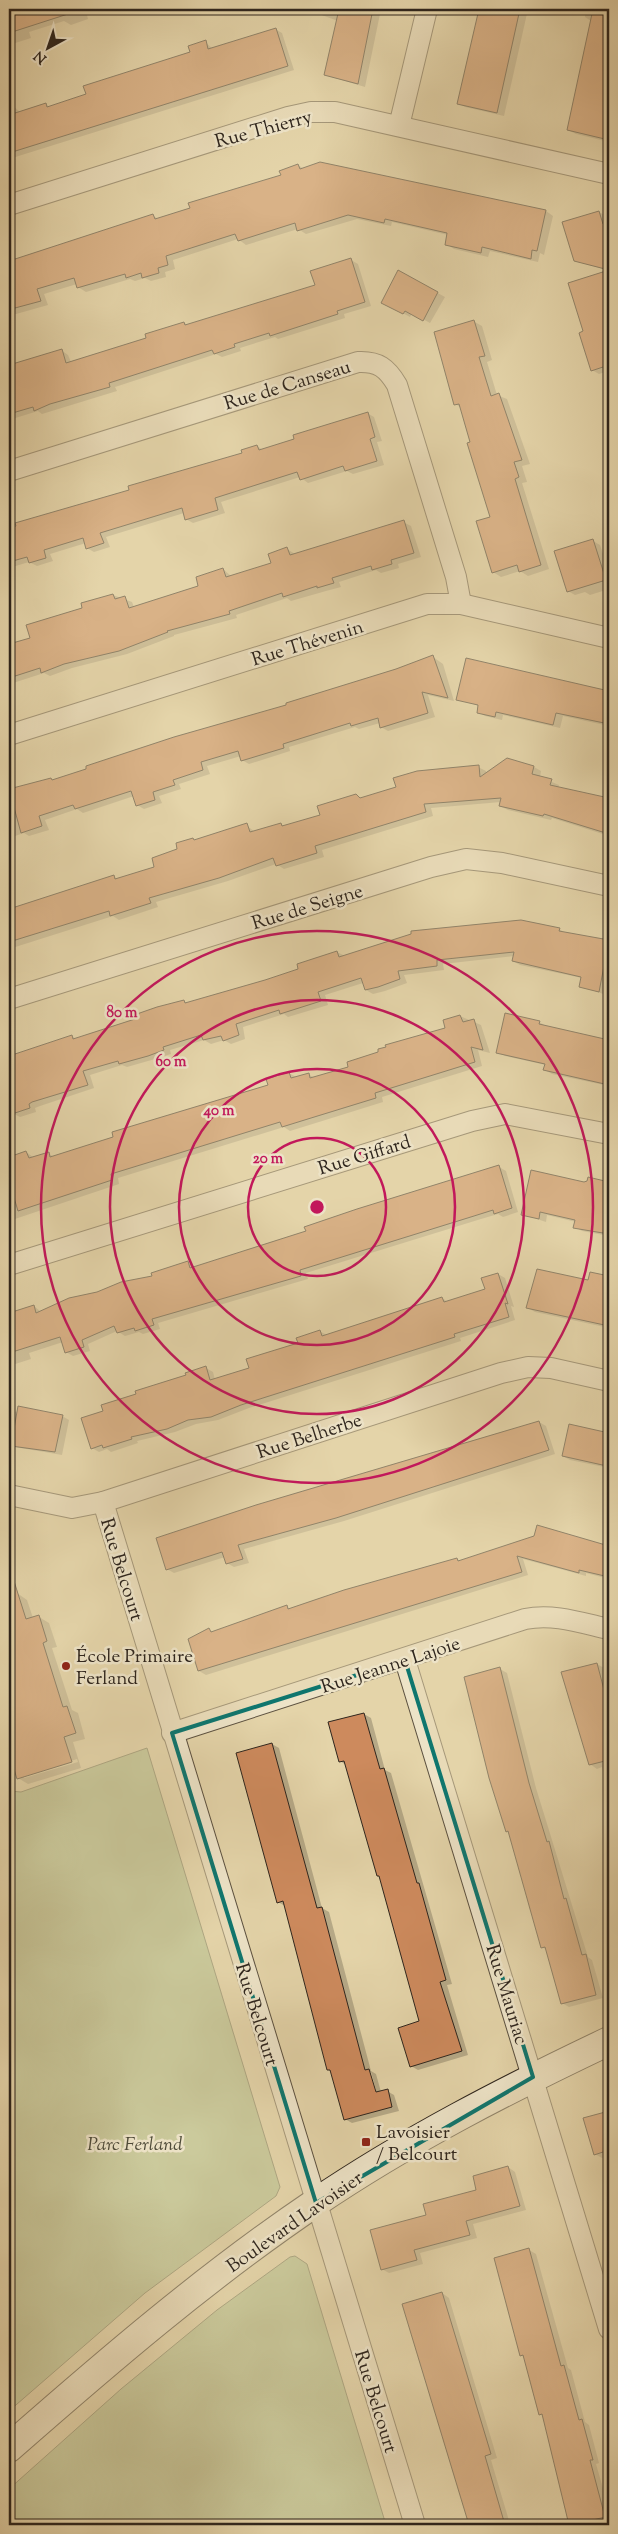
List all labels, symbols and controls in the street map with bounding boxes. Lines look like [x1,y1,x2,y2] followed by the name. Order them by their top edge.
[22,22,72,72] north arrow
[30,45,52,68] text: N
[212,104,316,156] street label: Rue Thierry
[221,354,354,418] street label: Rue de Canseau
[248,615,367,674] street label: Rue Thévenin
[249,879,367,938] street label: Rue de Seigne
[106,1003,138,1024] text: 80 m
[156,1052,187,1073] text: 60 m
[203,1101,235,1122] text: 40 m
[315,1129,415,1183] street label: Rue Giffard
[253,1149,284,1170] text: 20 m
[308,1198,326,1216] centre of rings
[254,1408,366,1467] street label: Rue Belherbe
[92,1515,149,1625] street label: Rue Belcourt
[318,1631,464,1702] street label: Rue Jeanne Lajoie
[76,1644,193,1693] place label: École Primaire Ferland
[60,1660,72,1672] marker: École Primaire Ferland
[478,1941,534,2049] street label: Rue Mauriac
[227,1960,284,2070] street label: Rue Belcourt
[376,2120,458,2169] place label: Lavoisier / Belcourt
[87,2132,183,2159] park label: Parc Ferland
[360,2136,372,2148] marker: Lavoisier / Belcourt
[222,2166,369,2280] street label: Boulevard Lavoisier
[346,2347,403,2457] street label: Rue Belcourt

